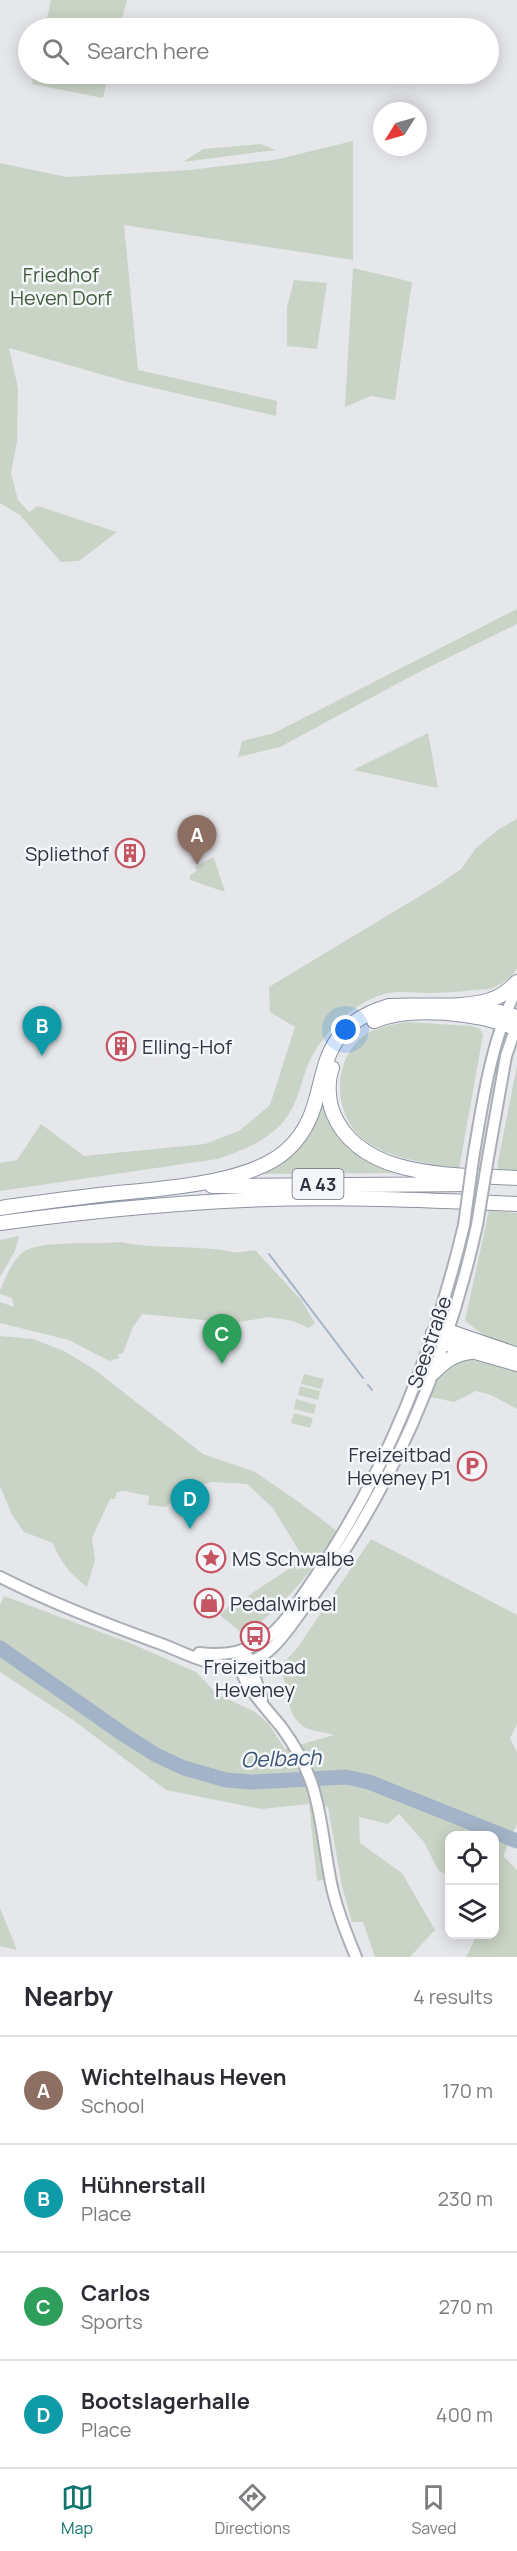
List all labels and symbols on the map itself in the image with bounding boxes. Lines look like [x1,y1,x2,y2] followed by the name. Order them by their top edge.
[373,102,427,156] north arrow
[10,261,112,311] park label: Friedhof Heven Dorf
[178,816,216,865] pin: A
[114,837,146,869] building icon: Spliethof
[25,840,109,867] place label: Spliethof
[22,1006,62,1056] pin: B
[331,1015,360,1044] your location
[105,1030,137,1062] building icon: Elling-Hof
[142,1033,232,1060] place label: Elling-Hof
[292,1169,344,1199] road number: A 43
[401,1292,457,1392] street label: Seestraße
[202,1314,242,1364] pin: C
[347,1441,451,1491] place label: Freizeitbad Heveney P1
[456,1450,488,1482] parking icon: Freizeitbad Heveney P1
[170,1480,210,1529] pin: D
[195,1542,227,1574] place icon: MS Schwalbe
[232,1545,354,1572] place label: MS Schwalbe
[193,1587,225,1619] shop icon: Pedalwirbel
[230,1590,337,1617] place label: Pedalwirbel
[239,1620,271,1652] bus stop icon: Freizeitbad Heveney
[204,1653,306,1703] place label: Freizeitbad Heveney
[240,1743,323,1773] water label: Oelbach

